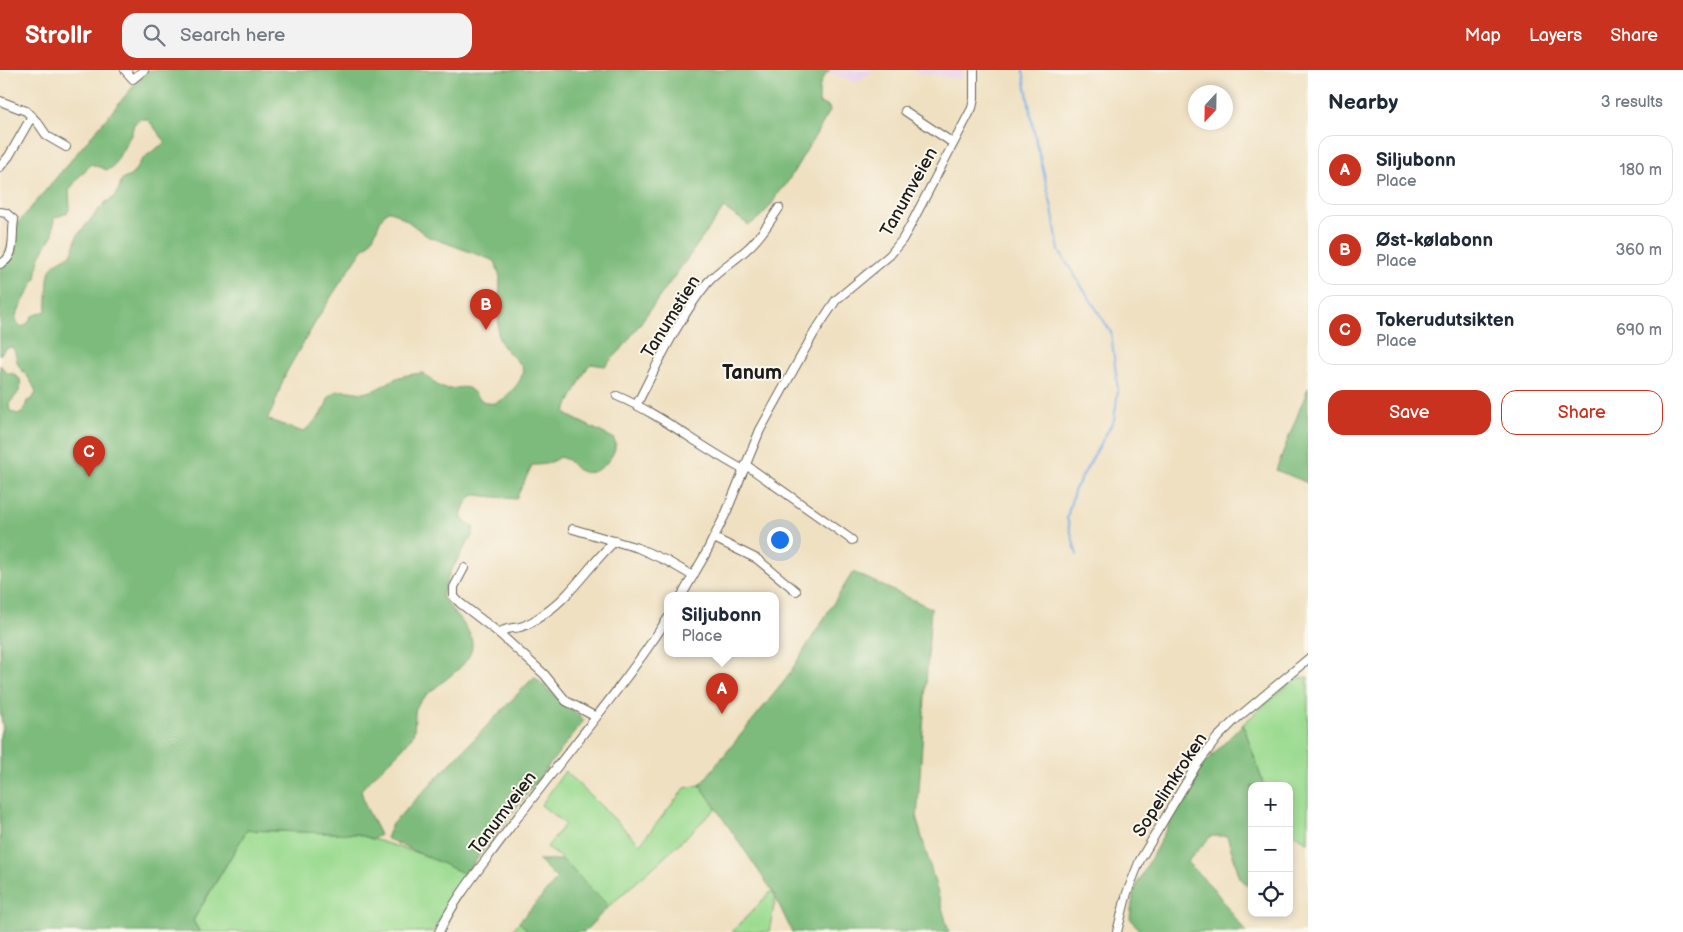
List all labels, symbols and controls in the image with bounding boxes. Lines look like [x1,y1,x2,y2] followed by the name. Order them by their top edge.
[122,13,472,58] search box
[25,21,92,50] text: Strollr
[140,21,168,49] icon: search
[180,24,285,47] text: Search here
[1465,25,1501,46] text: Map
[1529,25,1582,46] text: Layers
[1610,25,1658,46] text: Share
[1188,85,1233,130] north arrow
[1328,90,1398,115] text: Nearby
[1601,93,1663,112] text: 3 results
[876,144,942,240] street label: Tanumveien
[1376,149,1456,172] text: Siljubonn
[1340,161,1350,180] text: A
[1620,161,1662,180] text: 180 m
[1376,172,1417,191] text: Place
[1376,229,1493,252] text: Øst-kølabonn
[1339,241,1351,260] text: B
[1615,241,1662,260] text: 360 m
[1376,252,1417,271] text: Place
[637,272,705,362] street label: Tanumstien
[470,289,502,330] pin: B
[1376,309,1514,332] text: Tokerudutsikten
[1339,321,1351,340] text: C
[1616,321,1662,340] text: 690 m
[1376,332,1417,351] text: Place
[722,361,782,385] district label: Tanum
[1328,390,1491,435] button: Save
[1501,390,1663,435] button: Share
[73,436,105,477] pin: C
[767,527,793,553] your location
[664,592,779,657] popup
[682,604,761,627] text: Siljubonn
[682,627,722,646] text: Place
[706,673,738,714] pin: A
[1129,729,1211,841] street label: Sopelimkroken
[465,767,541,859] street label: Tanumveien
[1248,782,1293,917] map controls
[1248,782,1293,827] button: +
[1248,827,1293,872] button: −
[1248,872,1293,917] button: locate

